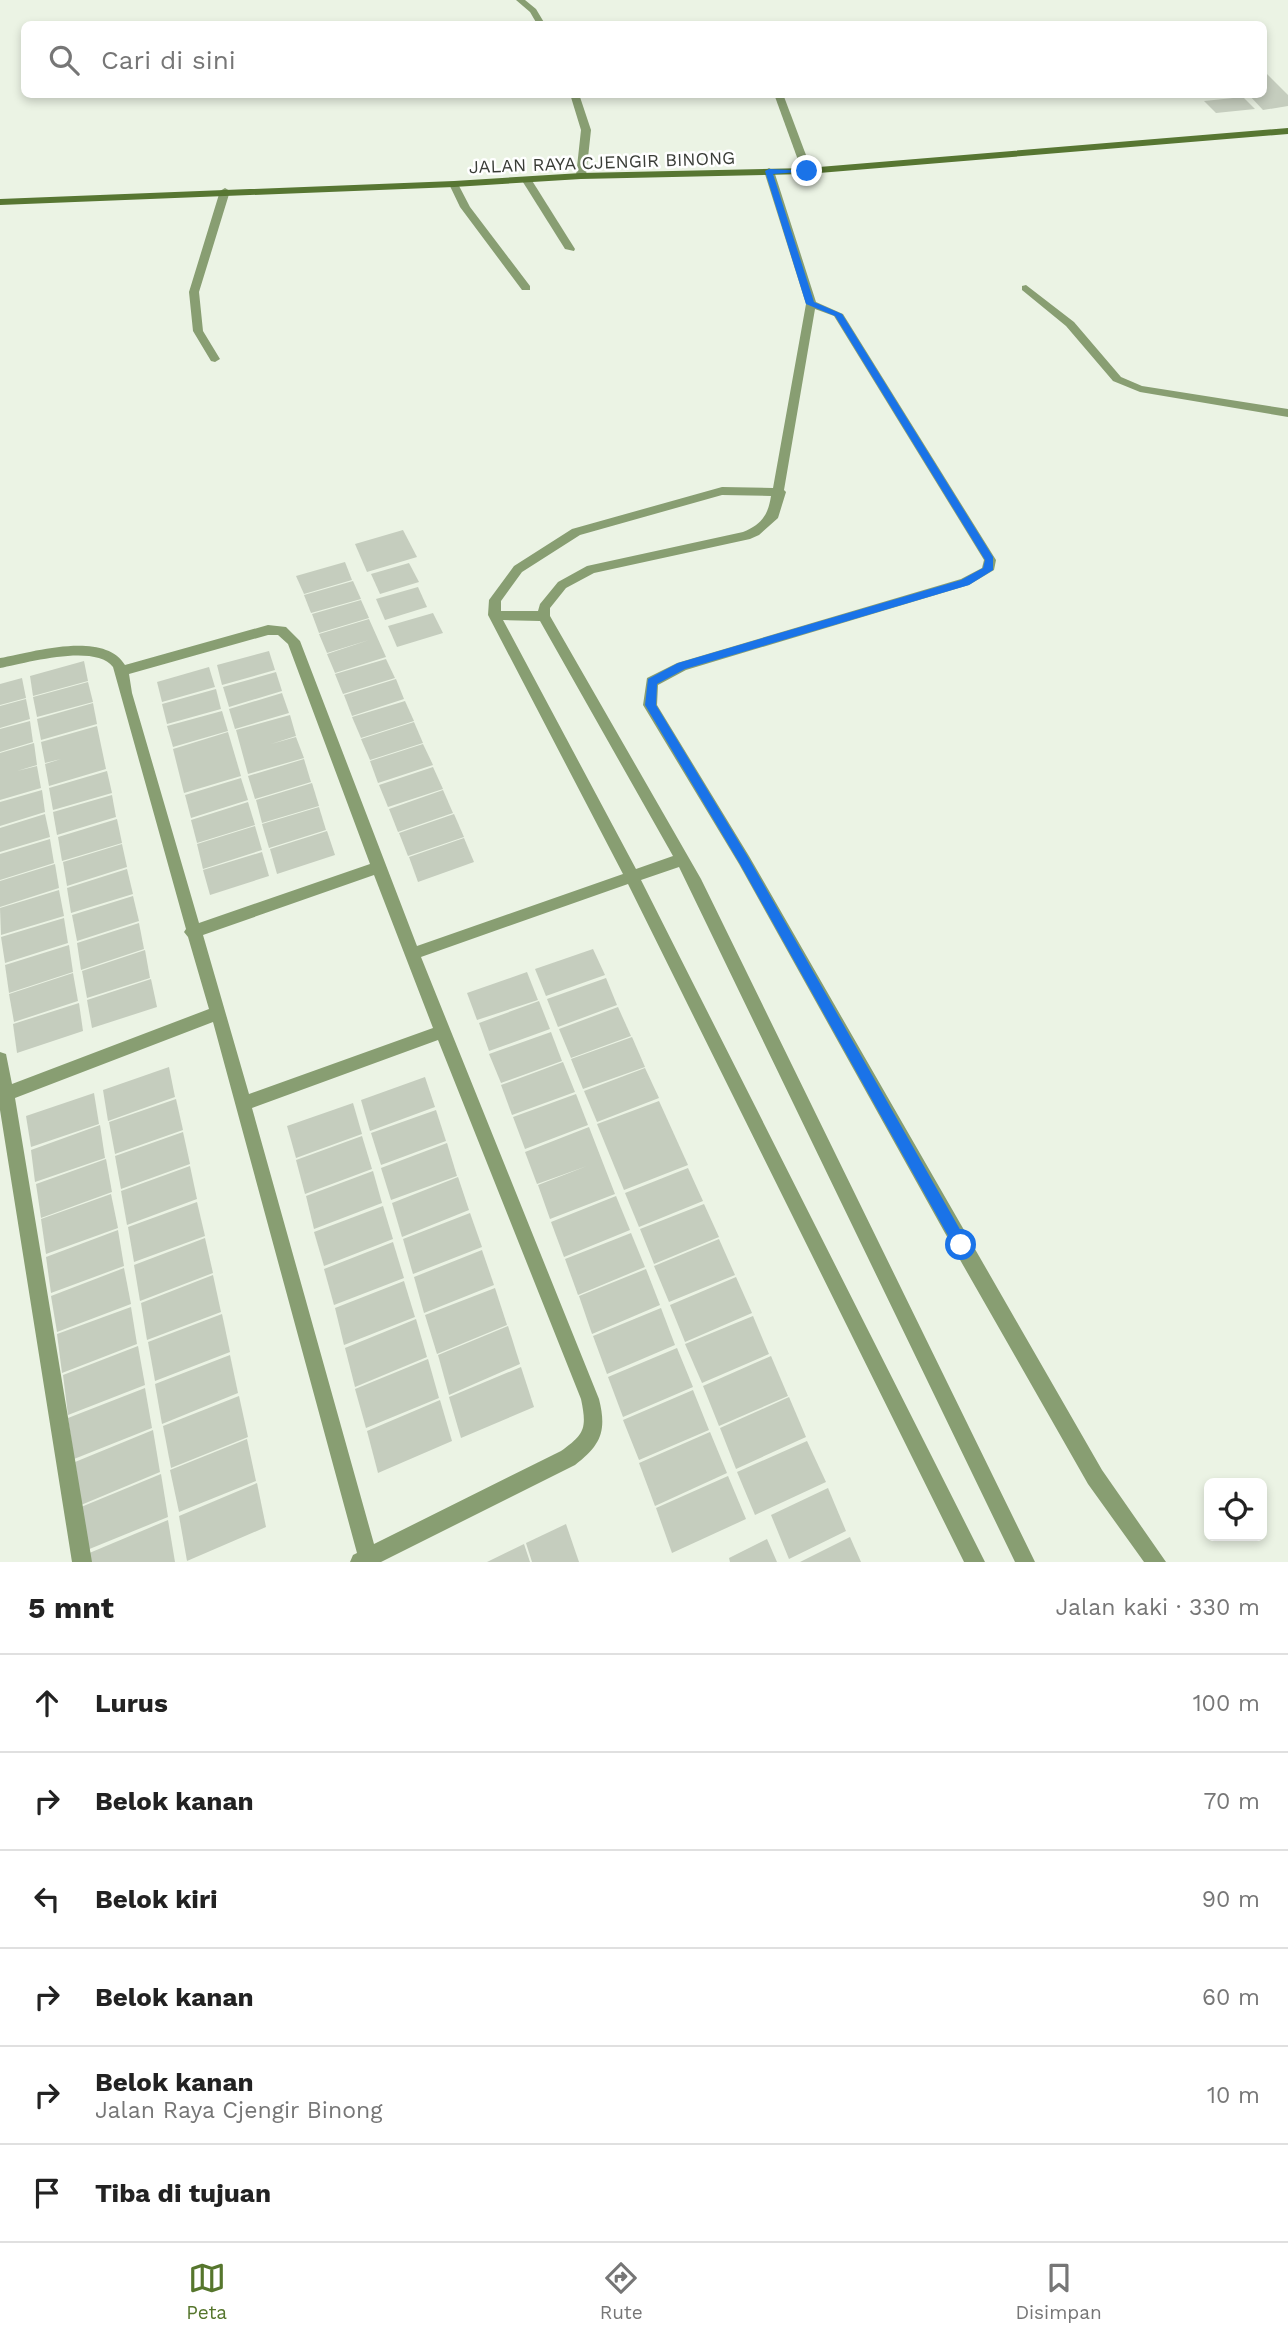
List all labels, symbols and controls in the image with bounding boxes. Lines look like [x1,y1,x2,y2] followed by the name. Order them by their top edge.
[21,21,1267,98] search box
[45,41,83,79] icon: search
[101,45,236,75] text: Cari di sini
[468,147,736,177] street label: JALAN RAYA CJENGIR BINONG
[791,155,822,186] route end
[945,1229,976,1260] route start
[1204,1478,1267,1541] map controls
[1204,1478,1267,1541] button: locate
[28,1590,114,1625] text: 5 mnt
[1055,1594,1260,1621] text: Jalan kaki · 330 m
[28,1684,66,1722] icon: ahead
[95,1688,168,1718] text: Lurus
[1193,1690,1260,1717] text: 100 m
[28,1782,66,1820] icon: right
[95,1786,254,1816] text: Belok kanan
[1203,1788,1260,1815] text: 70 m
[28,1880,66,1918] icon: left
[95,1884,218,1914] text: Belok kiri
[1202,1886,1260,1913] text: 90 m
[28,1978,66,2016] icon: right
[95,1982,254,2012] text: Belok kanan
[1202,1984,1260,2011] text: 60 m
[95,2067,254,2097] text: Belok kanan
[28,2076,66,2114] icon: right
[1207,2082,1260,2109] text: 10 m
[95,2097,382,2124] text: Jalan Raya Cjengir Binong
[28,2174,66,2212] icon: arrive
[95,2178,271,2208] text: Tiba di tujuan
[186,2259,227,2324] tab: Peta
[600,2259,643,2324] tab: Rute
[1015,2259,1102,2324] tab: Disimpan

